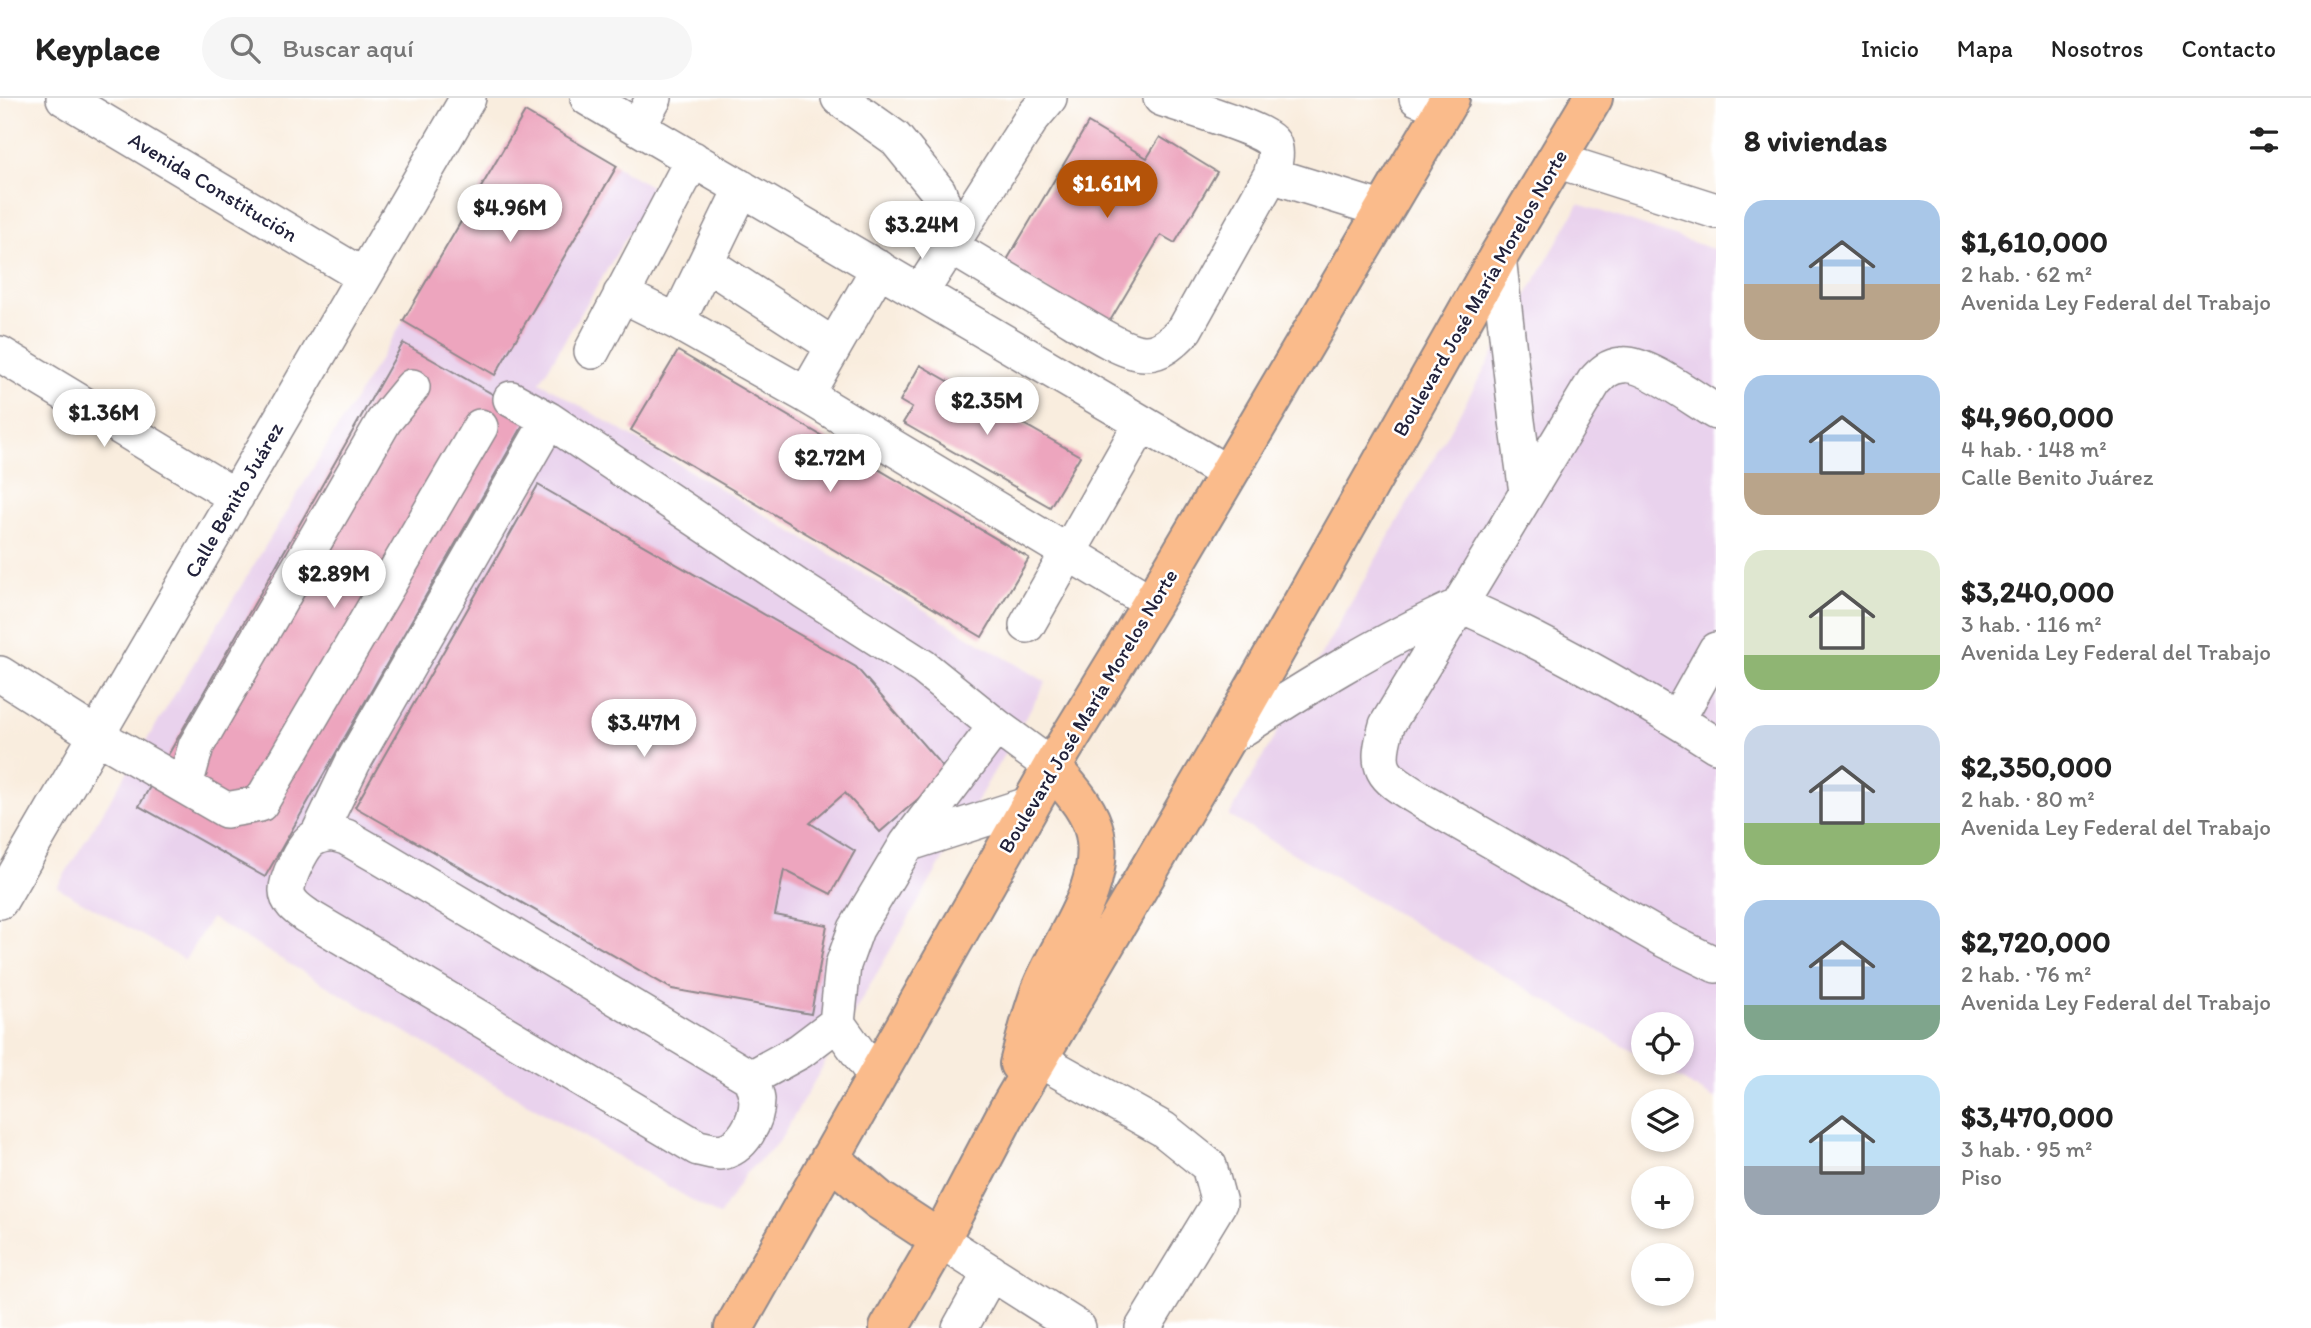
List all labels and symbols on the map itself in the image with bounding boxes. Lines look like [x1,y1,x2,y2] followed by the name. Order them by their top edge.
[124,126,302,247] street label: Avenida Constitución
[1387,145,1572,441] street label: Boulevard José María Morelos Norte
[1050,160,1164,220] pin: $1.61M
[453,184,567,244] pin: $4.96M
[865,202,979,261] pin: $3.24M
[930,378,1044,437] pin: $2.35M
[47,390,161,449] pin: $1.36M
[179,417,288,582] street label: Calle Benito Juárez
[773,434,887,494] pin: $2.72M
[277,550,391,610] pin: $2.89M
[993,564,1182,857] street label: Boulevard José María Morelos Norte
[587,700,701,759] pin: $3.47M

